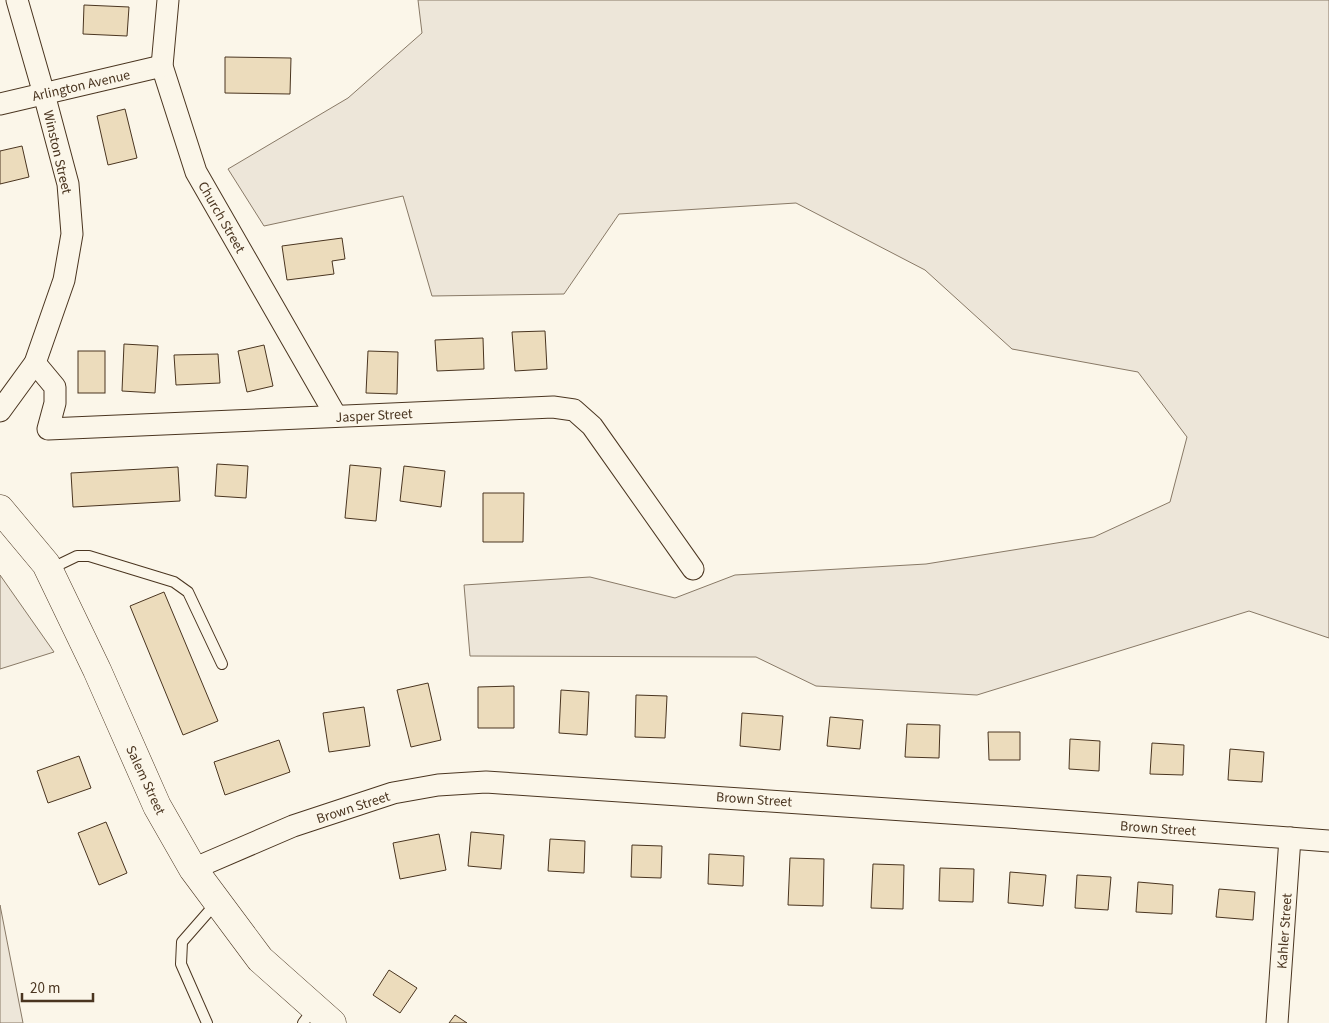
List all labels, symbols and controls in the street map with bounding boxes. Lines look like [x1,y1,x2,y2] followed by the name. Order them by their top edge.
[30,65,132,107] street label: Arlington Avenue
[38,108,76,196] street label: Winston Street
[193,178,250,257] street label: Church Street
[335,404,413,428] street label: Jasper Street
[120,742,170,819] street label: Salem Street
[314,787,393,829] street label: Brown Street
[715,787,793,813] street label: Brown Street
[1119,816,1197,842] street label: Brown Street
[1272,892,1298,970] street label: Kahler Street
[22,970,94,1002] scale bar
[30,978,60,999] text: 20 m

